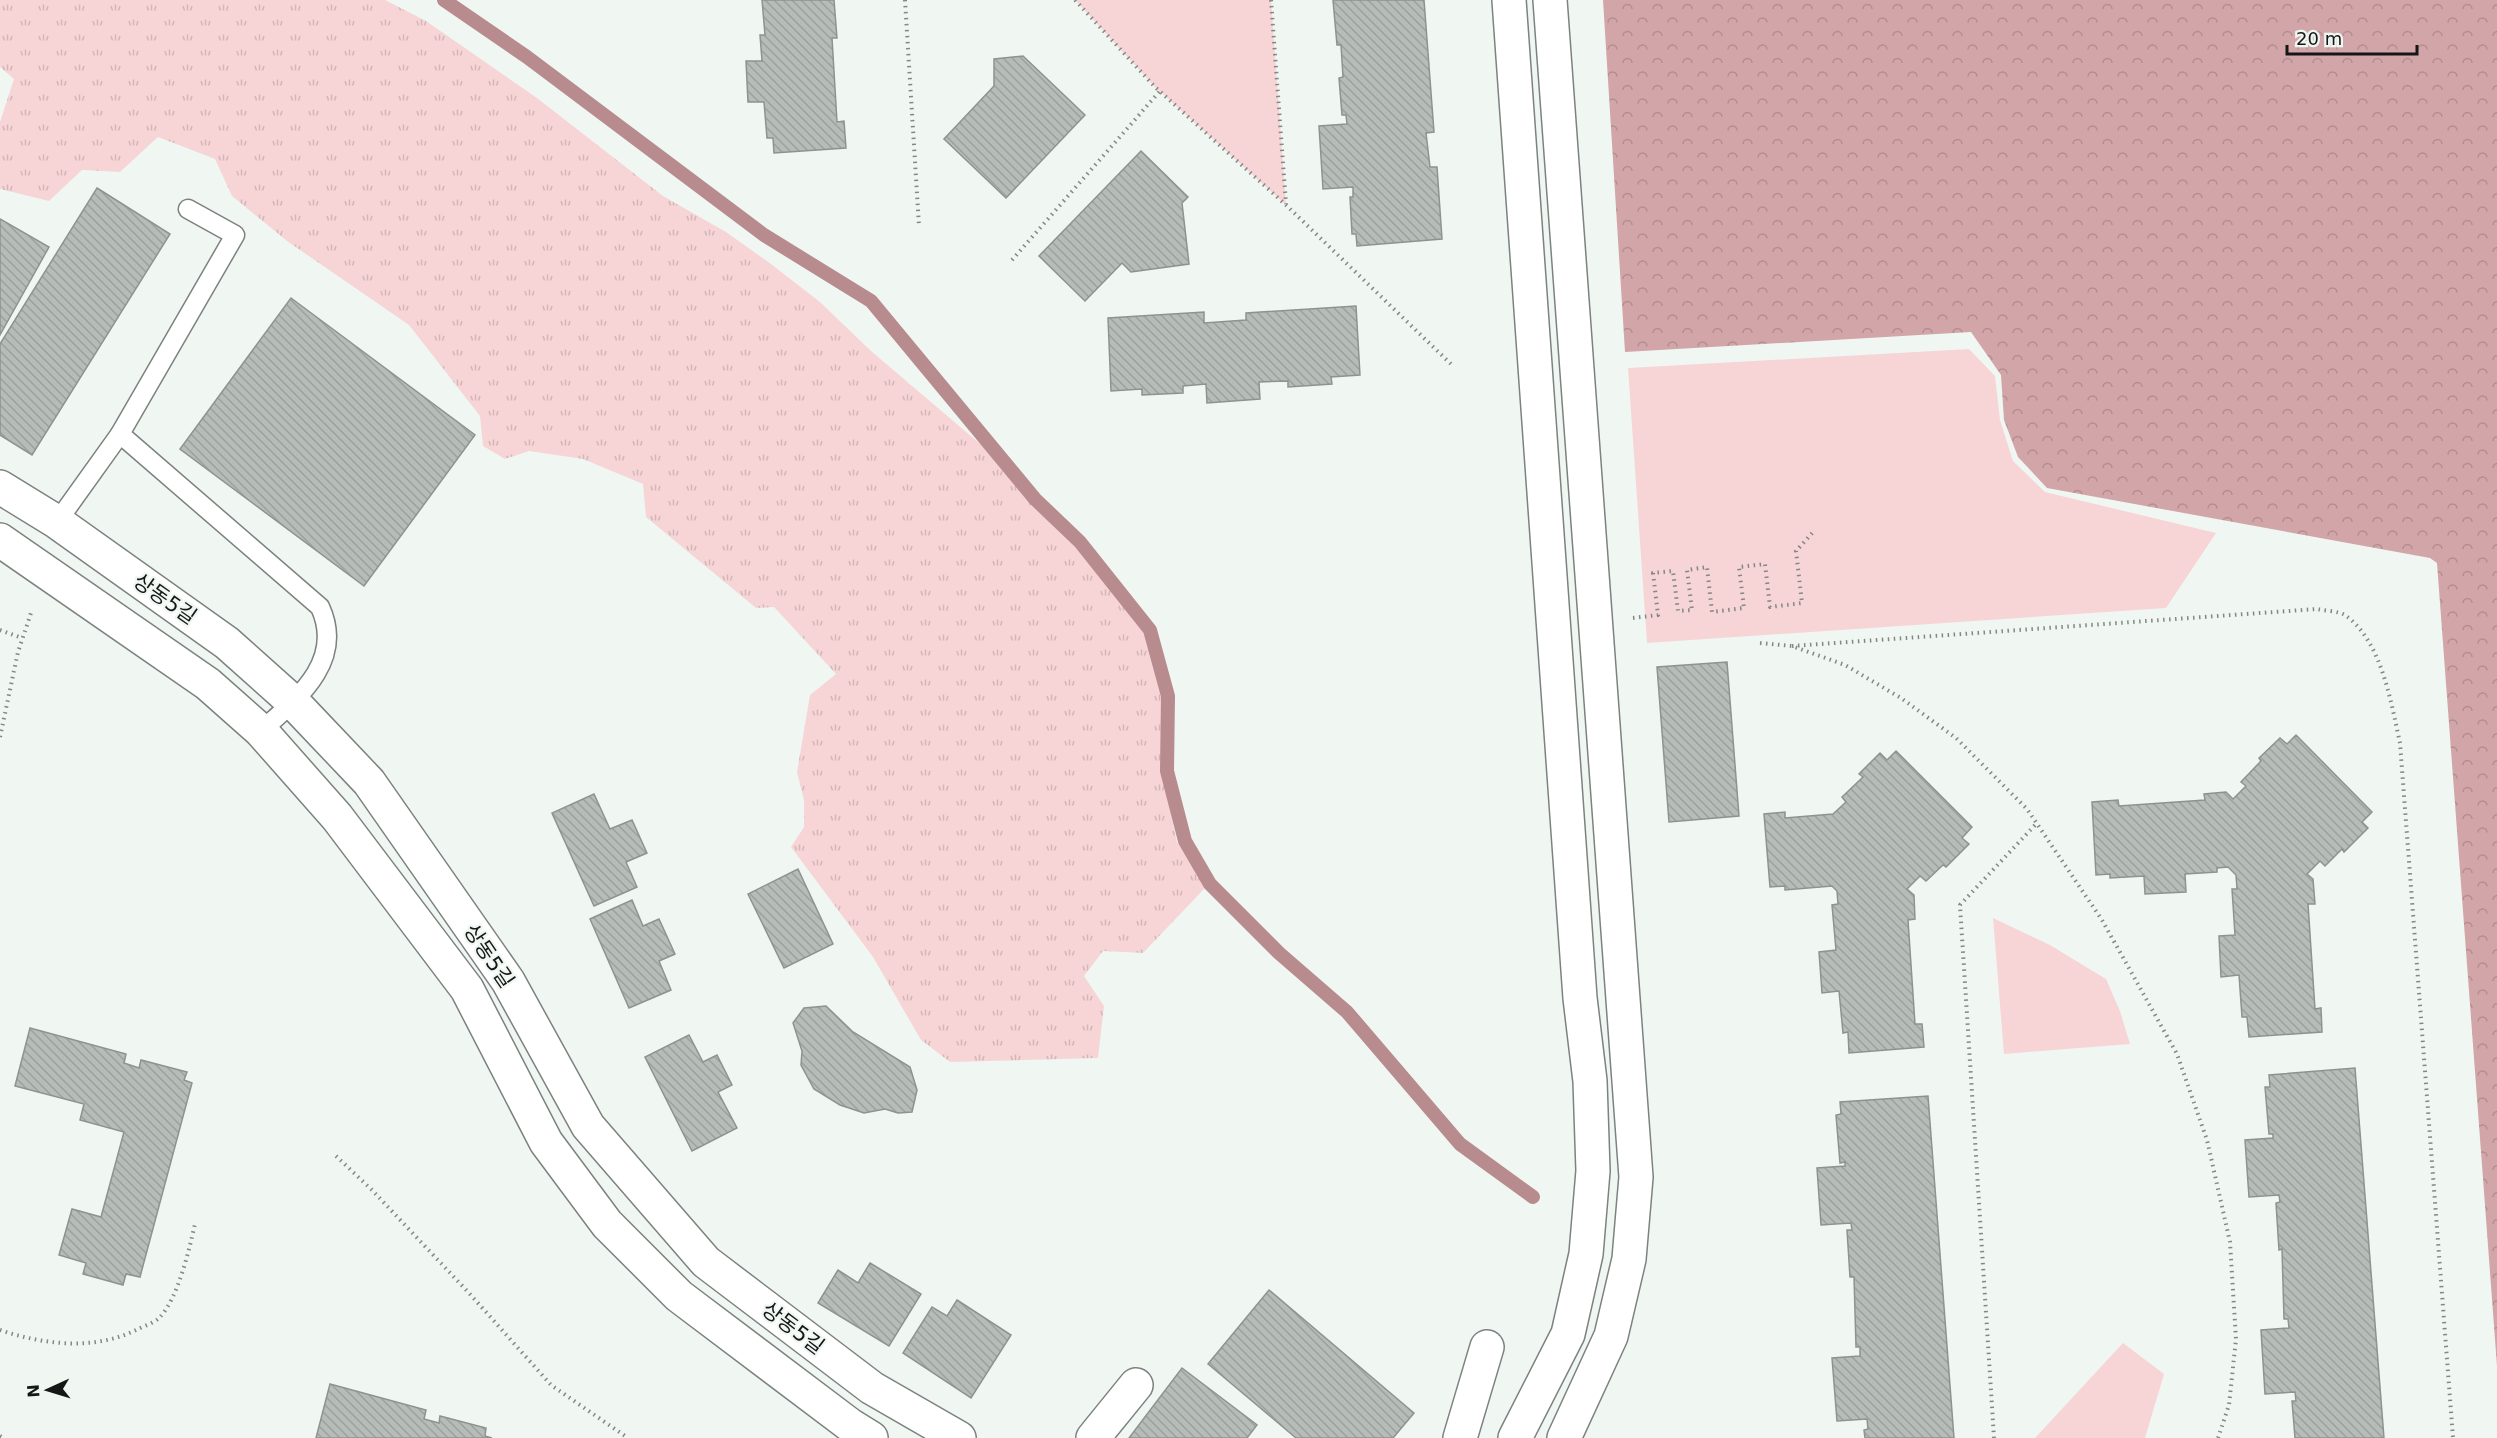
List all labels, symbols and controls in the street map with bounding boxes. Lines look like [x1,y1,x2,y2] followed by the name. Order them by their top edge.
[2287,18,2418,56] scale bar
[2296,28,2342,49] text: 20 m
[129,569,201,629] street label: 상동5길
[459,920,519,992] street label: 상동5길
[757,1297,829,1359] street label: 상동5길
[18,1360,78,1420] north arrow
[24,1384,43,1398] text: N

